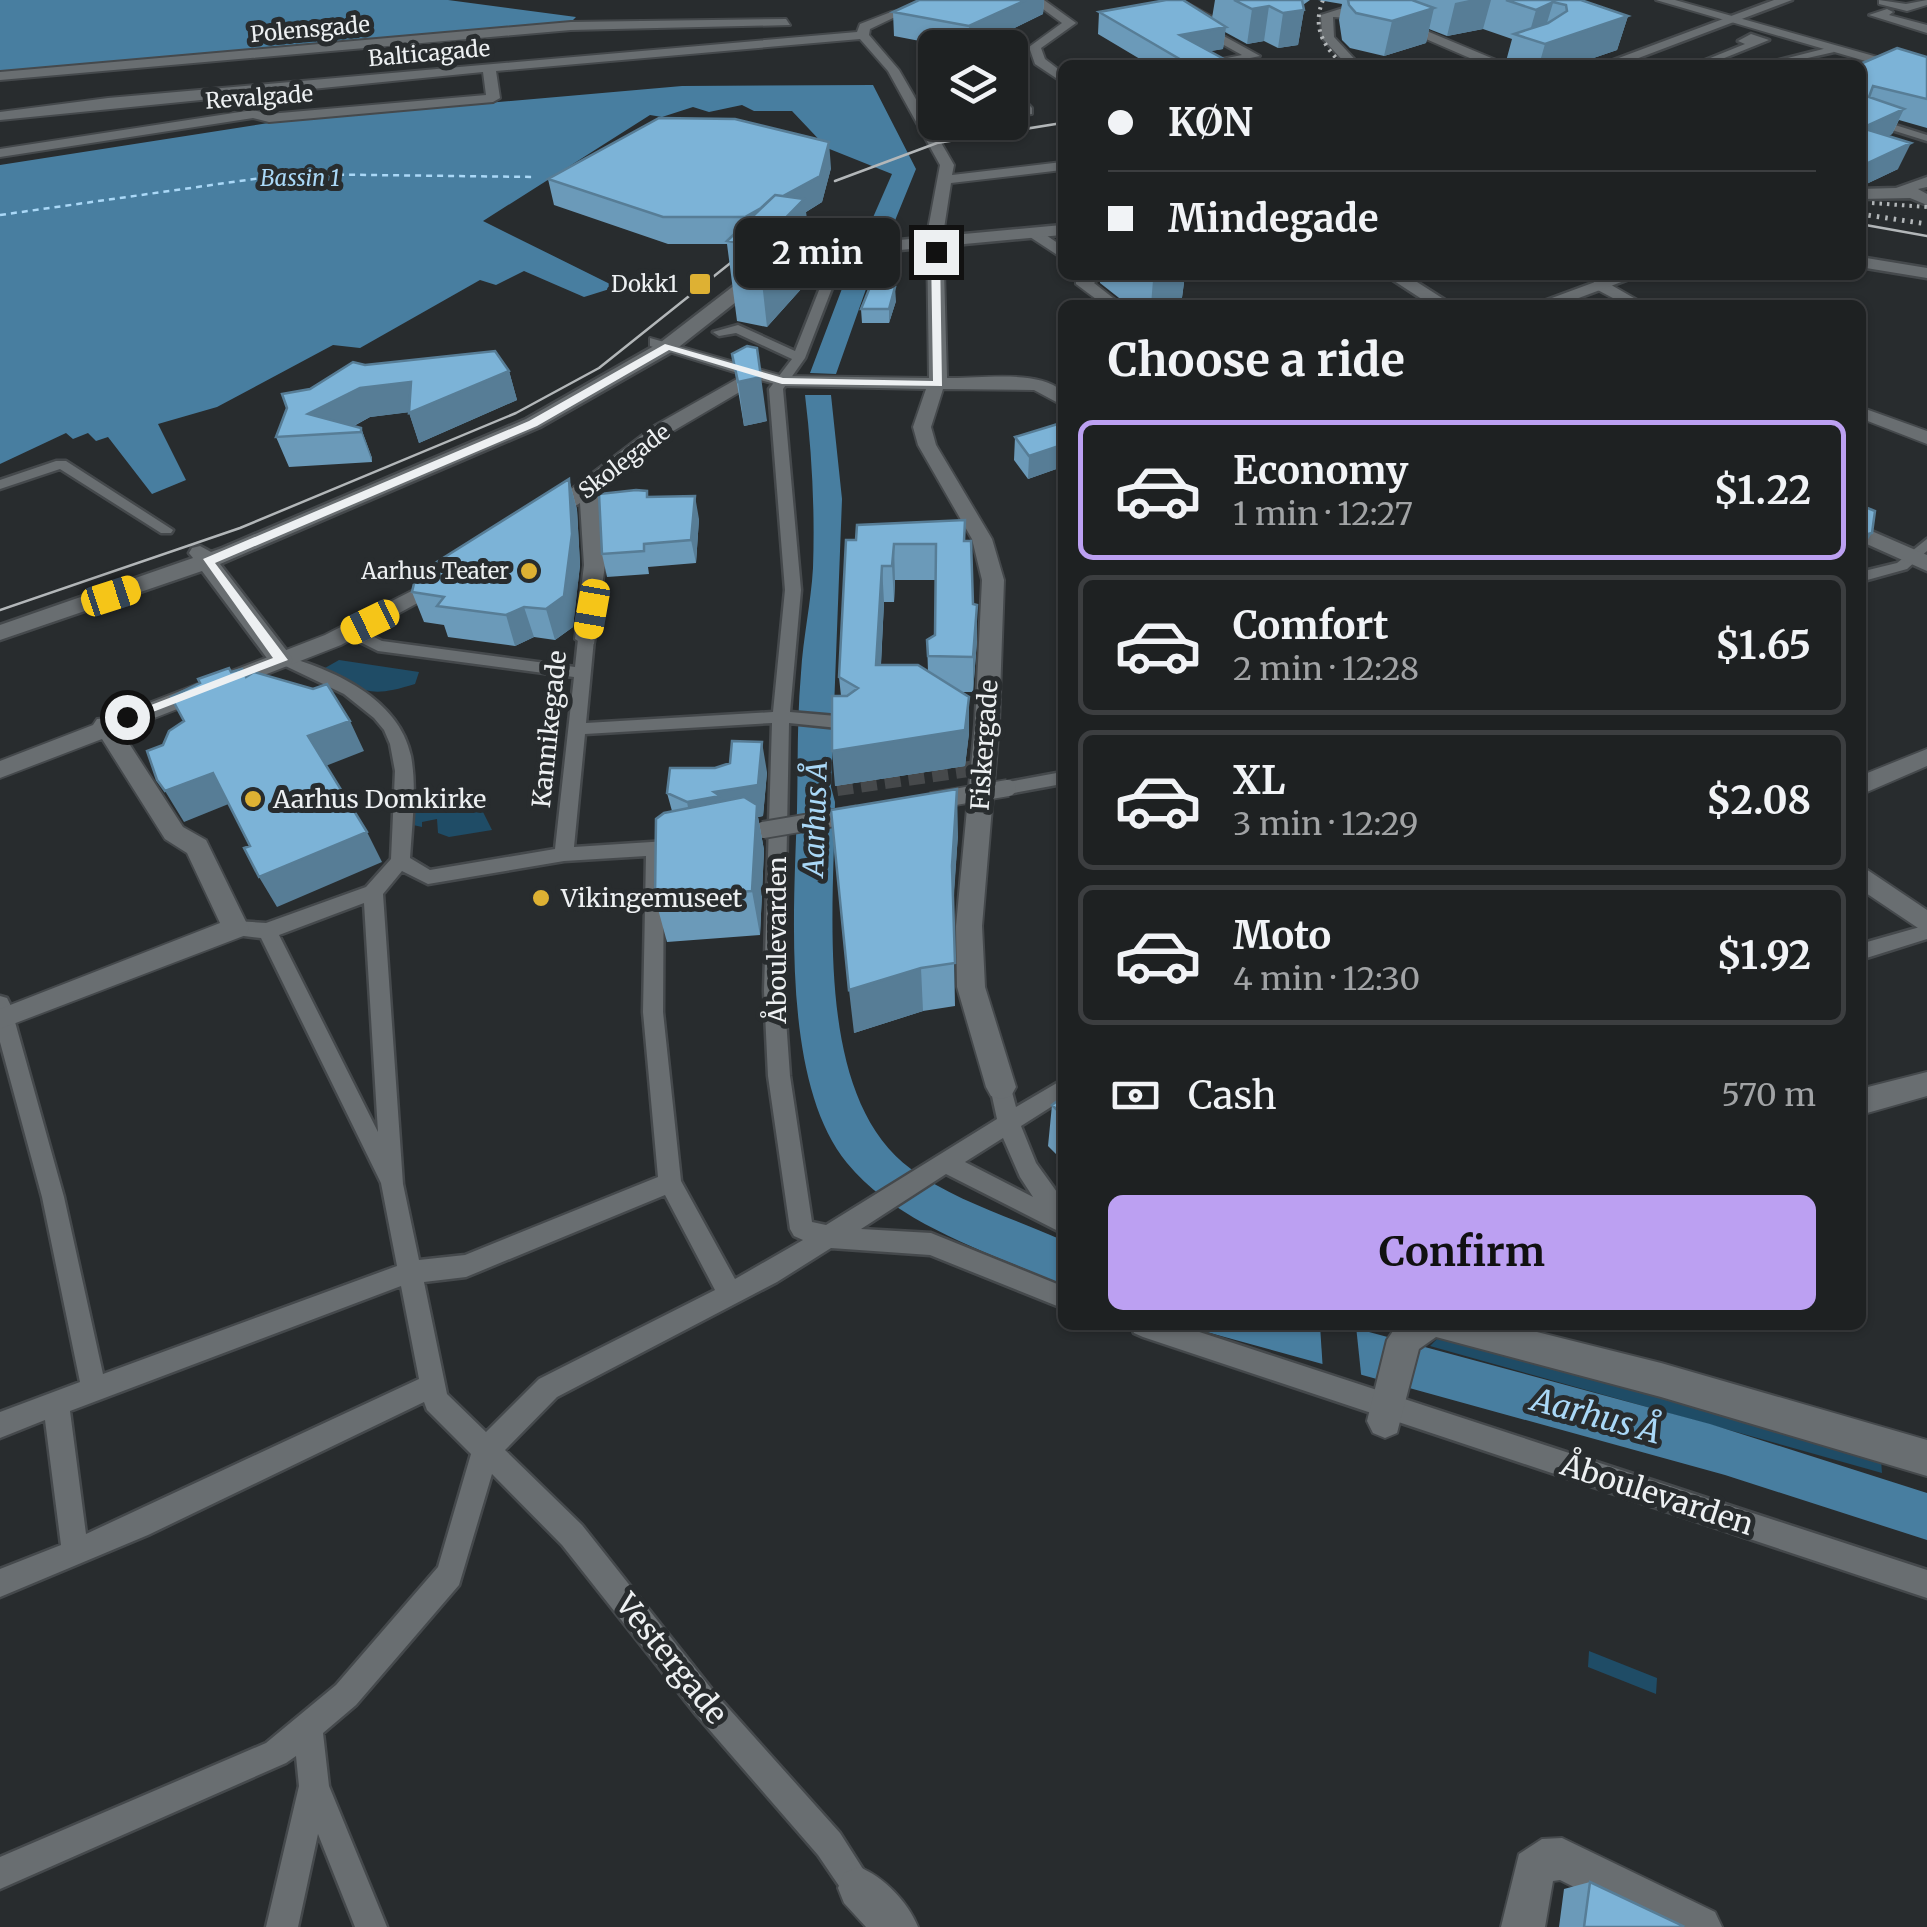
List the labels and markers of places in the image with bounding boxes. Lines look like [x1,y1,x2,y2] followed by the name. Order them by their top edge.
[611,270,678,298] place label: Dokk1
[687,271,713,297] marker: Dokk1
[360,557,509,585] place label: Aarhus Teater
[518,560,540,582] marker: Aarhus Teater
[272,783,486,815] place label: Aarhus Domkirke
[242,788,264,810] marker: Aarhus Domkirke
[560,882,743,914] place label: Vikingemuseet
[530,887,552,909] marker: Vikingemuseet

